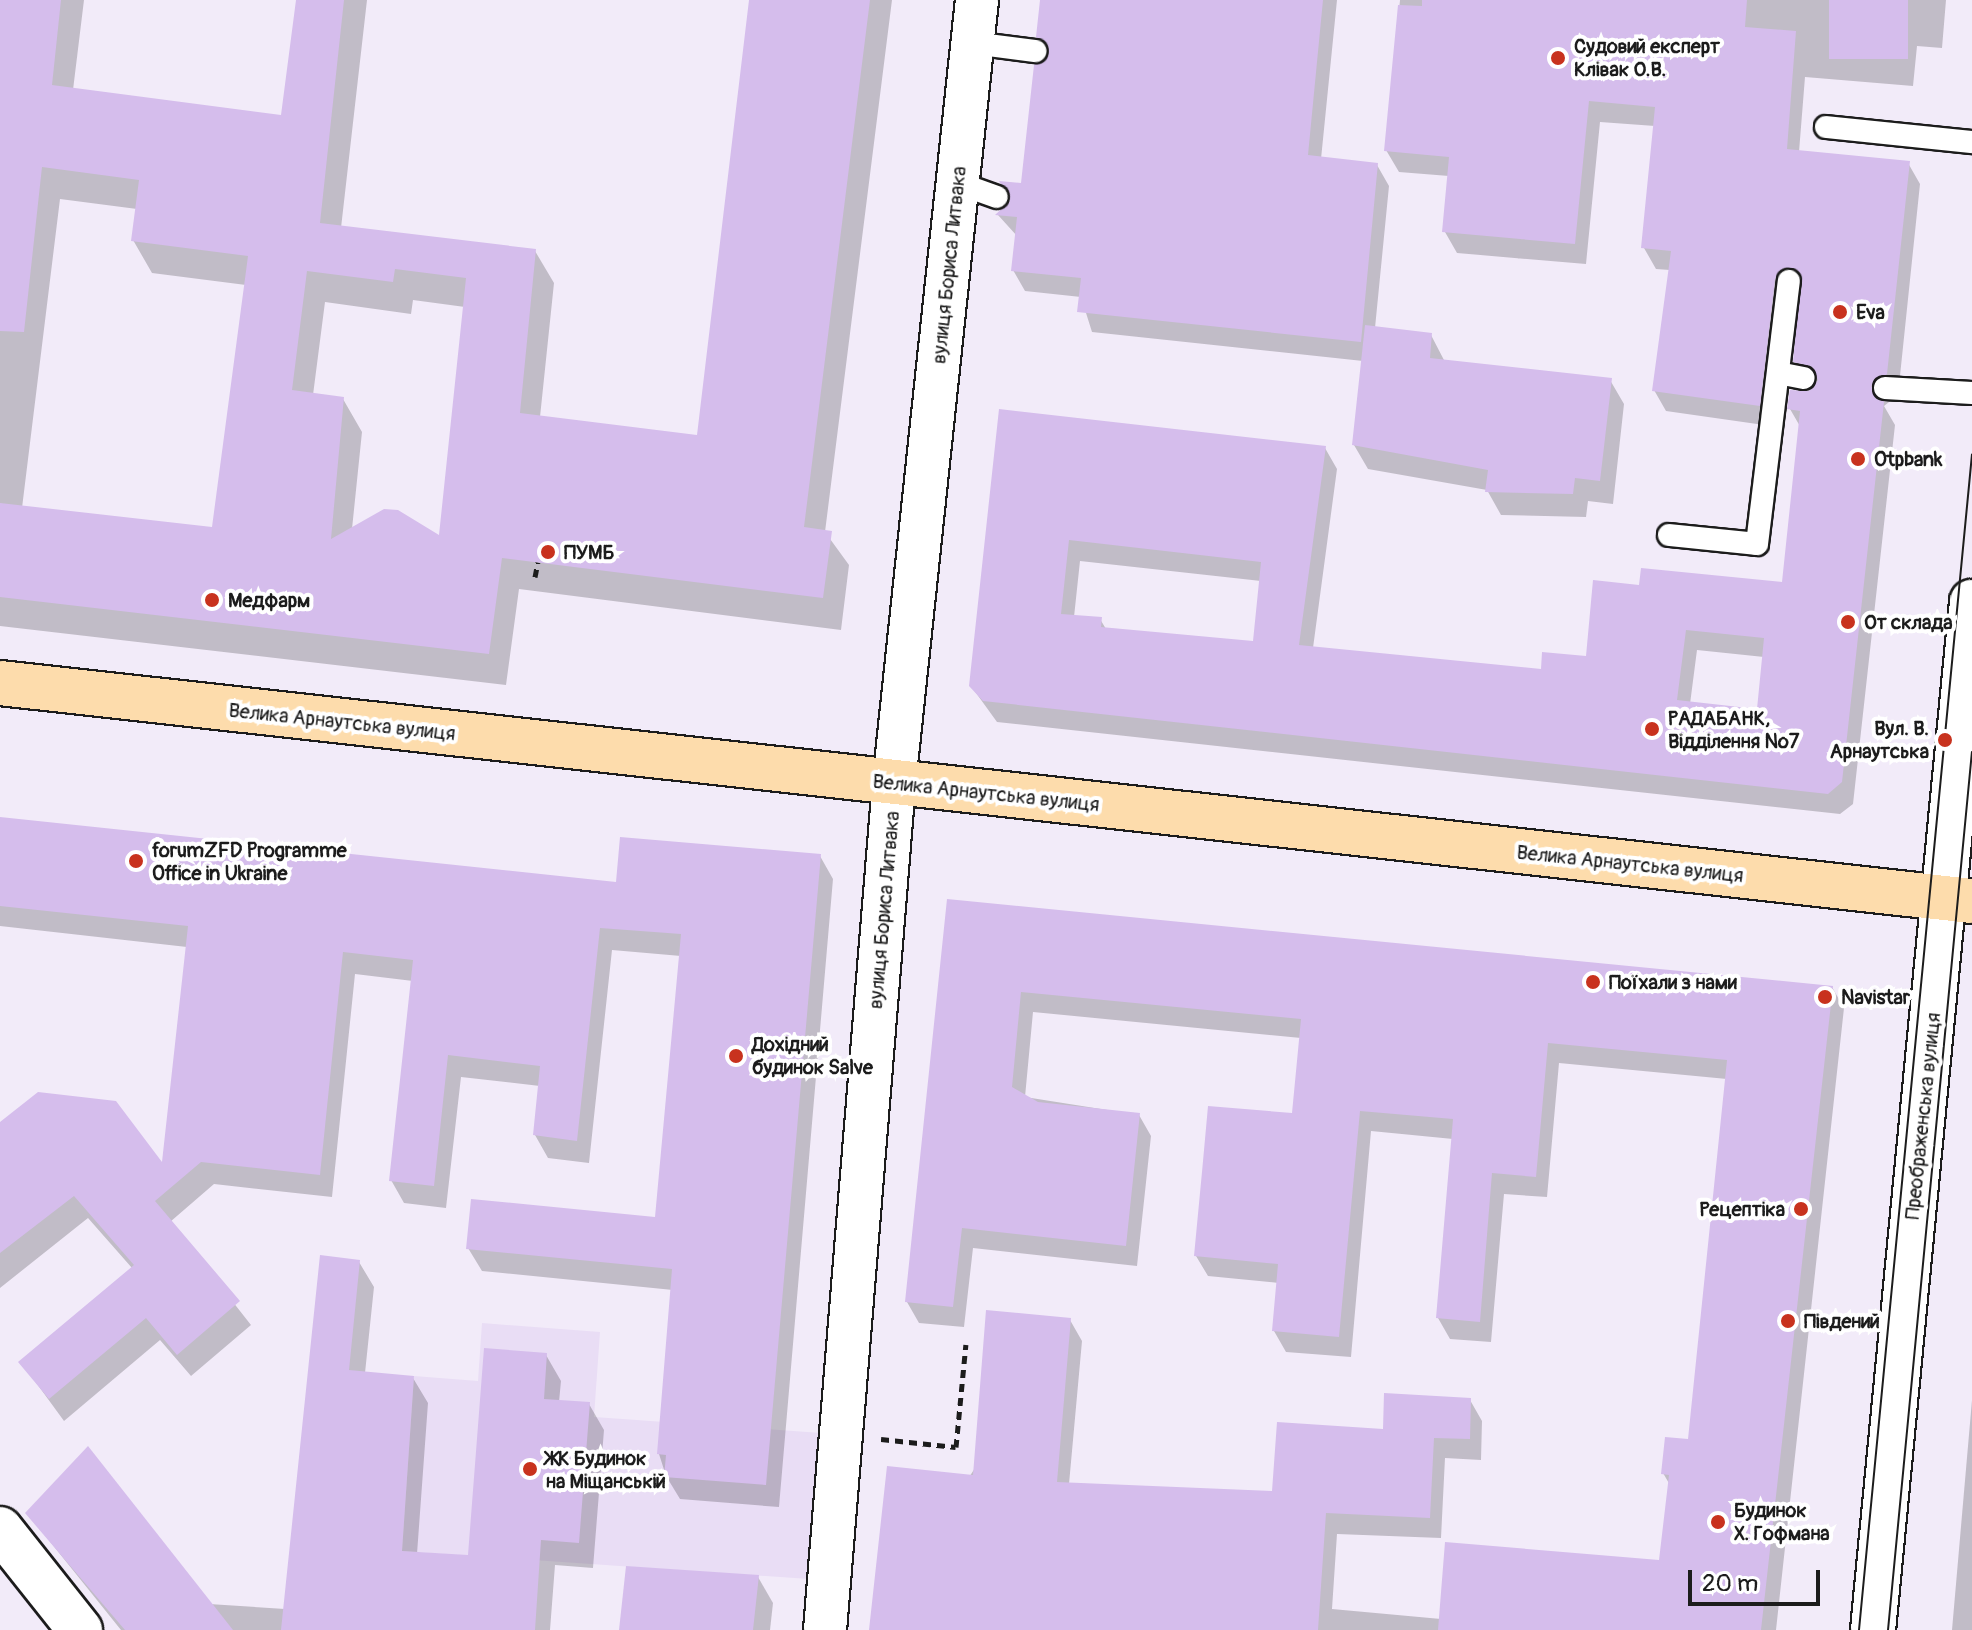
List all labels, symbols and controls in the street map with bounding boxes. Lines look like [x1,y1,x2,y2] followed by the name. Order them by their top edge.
[1574,34,1720,81] place label: Судовий експерт Клівак О.В.
[1549,49,1567,67] marker: Судовий експерт Клівак О.В.
[927,165,971,365] street label: вулиця Бориса Литвака
[1856,300,1885,324] place label: Eva
[1831,303,1849,321] marker: Eva
[1874,447,1942,471] place label: Otpbank
[1849,450,1867,468] marker: Otpbank
[564,540,614,564] place label: ПУМБ
[539,543,557,561] marker: ПУМБ
[228,588,310,612] place label: Медфарм
[203,591,221,609] marker: Медфарм
[1864,610,1953,634] place label: От склада
[1839,613,1857,631] marker: От склада
[227,698,457,746] street label: Велика Арнаутська вулиця
[1668,706,1799,753] place label: РАДАБАНК, Відділення №7
[1830,716,1929,763] place label: Вул. В. Арнаутська
[1643,720,1661,738] marker: РАДАБАНК, Відділення №7
[1936,731,1954,749] marker: Вул. В. Арнаутська
[871,769,1101,817] street label: Велика Арнаутська вулиця
[863,810,905,1010] street label: вулиця Бориса Литвака
[152,838,347,885] place label: forumZFD Programme Office in Ukraine
[1515,840,1745,888] street label: Велика Арнаутська вулиця
[127,852,145,870] marker: forumZFD Programme Office in Ukraine
[1609,970,1737,994] place label: Поїхали з нами
[1584,973,1602,991] marker: Поїхали з нами
[1841,985,1910,1009] place label: Navistar
[1816,988,1834,1006] marker: Navistar
[1900,1011,1946,1221] street label: Преображенська вулиця
[752,1032,873,1079] place label: Дохідний будинок Salve
[727,1047,745,1065] marker: Дохідний будинок Salve
[1699,1197,1785,1221] place label: Рецептіка
[1792,1200,1810,1218] marker: Рецептіка
[1804,1309,1880,1333] place label: Південий
[1779,1312,1797,1330] marker: Південий
[546,1446,666,1493] place label: ЖК Будинок на Міщанській
[521,1460,539,1478] marker: ЖК Будинок на Міщанській
[1734,1498,1830,1545] place label: Будинок Х. Гофмана
[1709,1513,1727,1531] marker: Будинок Х. Гофмана
[1692,1554,1824,1604] scale bar
[1702,1569,1758,1598] text: 20 m

